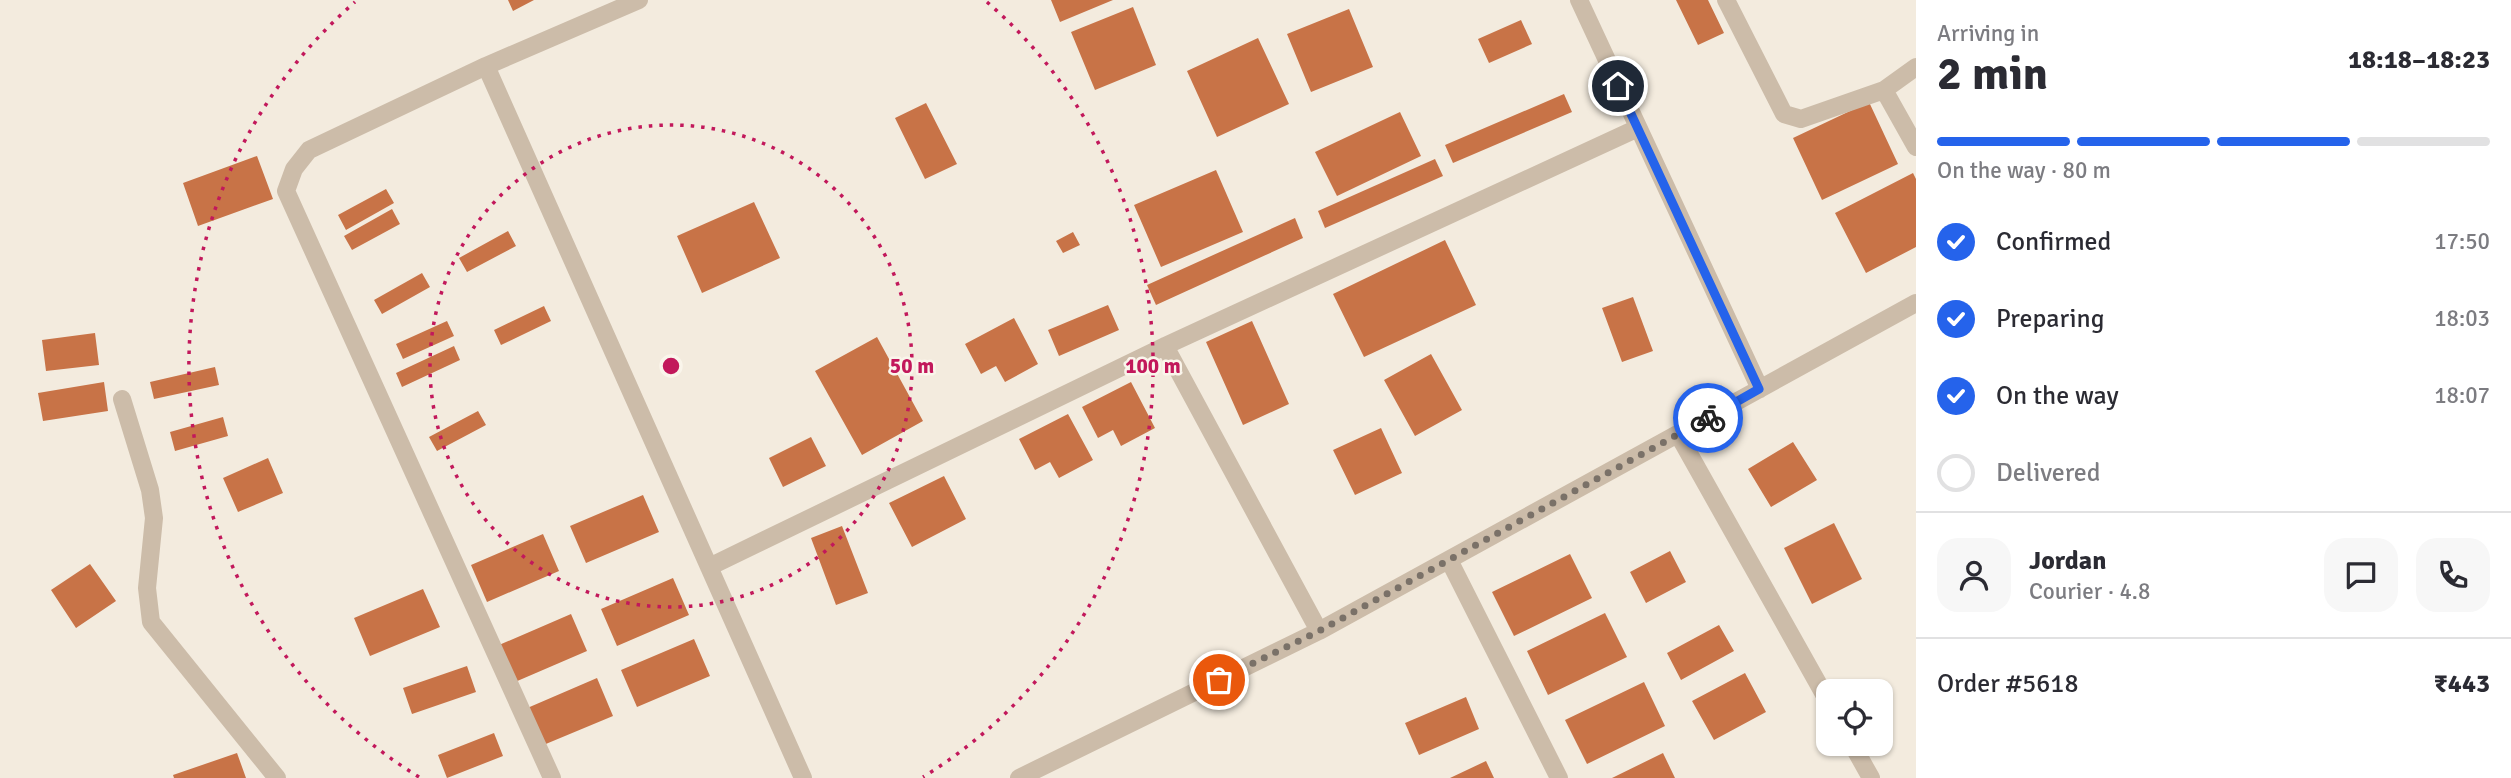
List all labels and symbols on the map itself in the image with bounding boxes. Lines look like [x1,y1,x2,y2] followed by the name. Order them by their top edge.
[1588,56,1648,116] pin
[890,353,934,379] text: 50 m
[1125,353,1181,379] text: 100 m
[659,354,683,378] centre of rings
[1673,383,1743,453] courier
[1189,650,1249,710] pin

